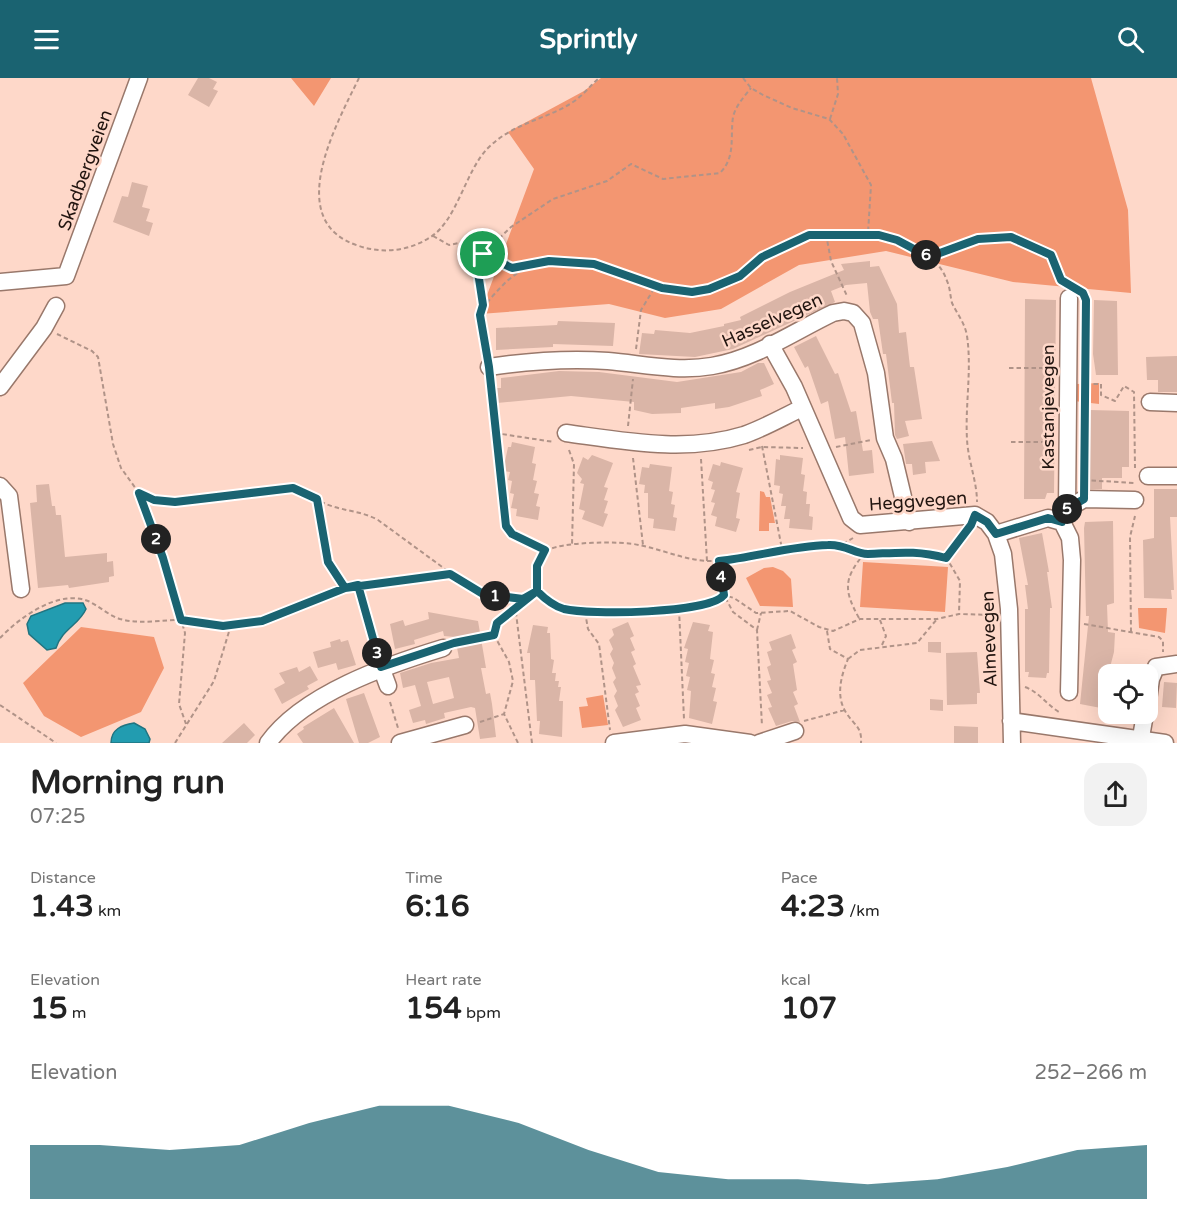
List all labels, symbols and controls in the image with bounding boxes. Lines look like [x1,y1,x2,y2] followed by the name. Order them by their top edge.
[30,23,63,56] icon: menu
[539,23,638,56] text: Sprintly
[1114,23,1147,56] icon: search
[53,107,117,233] street label: Skadbergveien
[457,228,508,279] pin
[466,237,499,270] icon: arrive
[911,240,941,270] pin: 6
[921,245,931,265] text: 6
[718,288,826,352] street label: Hasselvegen
[1037,344,1059,470] street label: Kastanjevegen
[868,487,968,515] street label: Heggvegen
[1052,494,1082,524] pin: 5
[1062,499,1072,519] text: 5
[141,524,171,554] pin: 2
[151,529,161,549] text: 2
[706,562,736,592] pin: 4
[716,567,726,587] text: 4
[480,581,510,611] pin: 1
[490,586,500,606] text: 1
[976,590,1002,688] street label: Almevegen
[362,638,392,668] pin: 3
[372,643,382,663] text: 3
[1098,664,1158,724] map controls
[1098,664,1158,724] button: locate
[30,763,225,802] text: Morning run
[1084,763,1147,826] button: share
[30,805,85,829] text: 07:25
[30,868,96,888] text: Distance
[405,868,443,888] text: Time
[781,868,818,888] text: Pace
[30,888,94,925] text: 1.43
[405,888,470,925] text: 6:16
[781,888,845,925] text: 4:23
[94,901,121,921] text: km
[845,901,880,921] text: /km
[30,970,100,990] text: Elevation
[405,970,482,990] text: Heart rate
[781,970,811,990] text: kcal
[30,990,68,1027] text: 15
[405,990,462,1027] text: 154
[781,990,837,1027] text: 107
[68,1003,87,1023] text: m
[462,1003,501,1023] text: bpm
[30,1061,117,1085] text: Elevation
[1034,1061,1147,1085] text: 252–266 m

